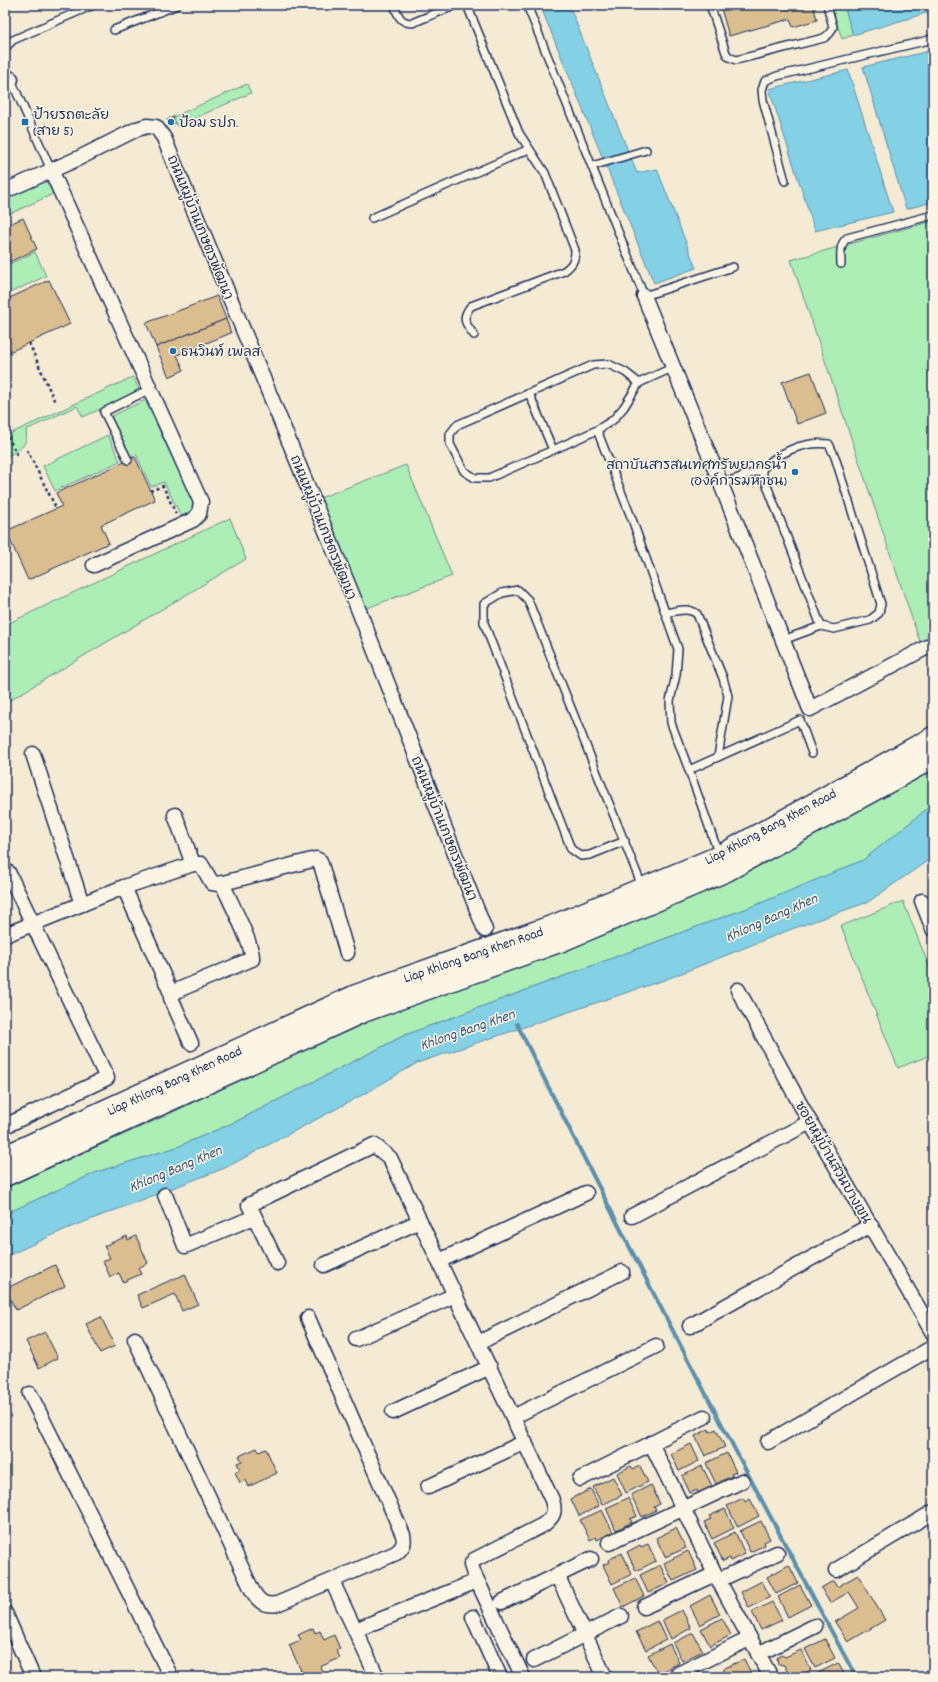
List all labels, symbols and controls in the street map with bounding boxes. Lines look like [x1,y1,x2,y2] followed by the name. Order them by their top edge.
[33,106,109,142] place label: ป้ายรถตะลัย (สาย 5)
[179,114,238,134] place label: ป้อม รปภ.
[20,117,30,127] marker: ป้ายรถตะลัย (สาย 5)
[166,117,176,127] marker: ป้อม รปภ.
[161,152,237,303] street label: ถนนหมู่บ้านเกษตรพัฒนา
[181,342,262,363] place label: ธนวินท์ เพลส
[168,346,178,356] marker: ธนวินท์ เพลส
[284,452,360,603] street label: ถนนหมู่บ้านเกษตรพัฒนา
[606,452,787,492] place label: สถาบันสารสนเทศทรัพยากรน้ำ (องค์การมหาชน)
[790,467,800,477] marker: สถาบันสารสนเทศทรัพยากรน้ำ (องค์การมหาชน)
[405,753,481,904] street label: ถนนหมู่บ้านเกษตรพัฒนา
[701,785,840,871] street label: Liap Khlong Bang Khen Road
[722,888,823,949] water label: Khlong Bang Khen
[401,923,546,989] street label: Liap Khlong Bang Khen Road
[417,1004,519,1057] water label: Khlong Bang Khen
[104,1042,246,1122] street label: Liap Khlong Bang Khen Road
[789,1098,876,1229] street label: ซอยหมู่บ้านสวนบางเขน
[126,1140,227,1199] water label: Khlong Bang Khen

